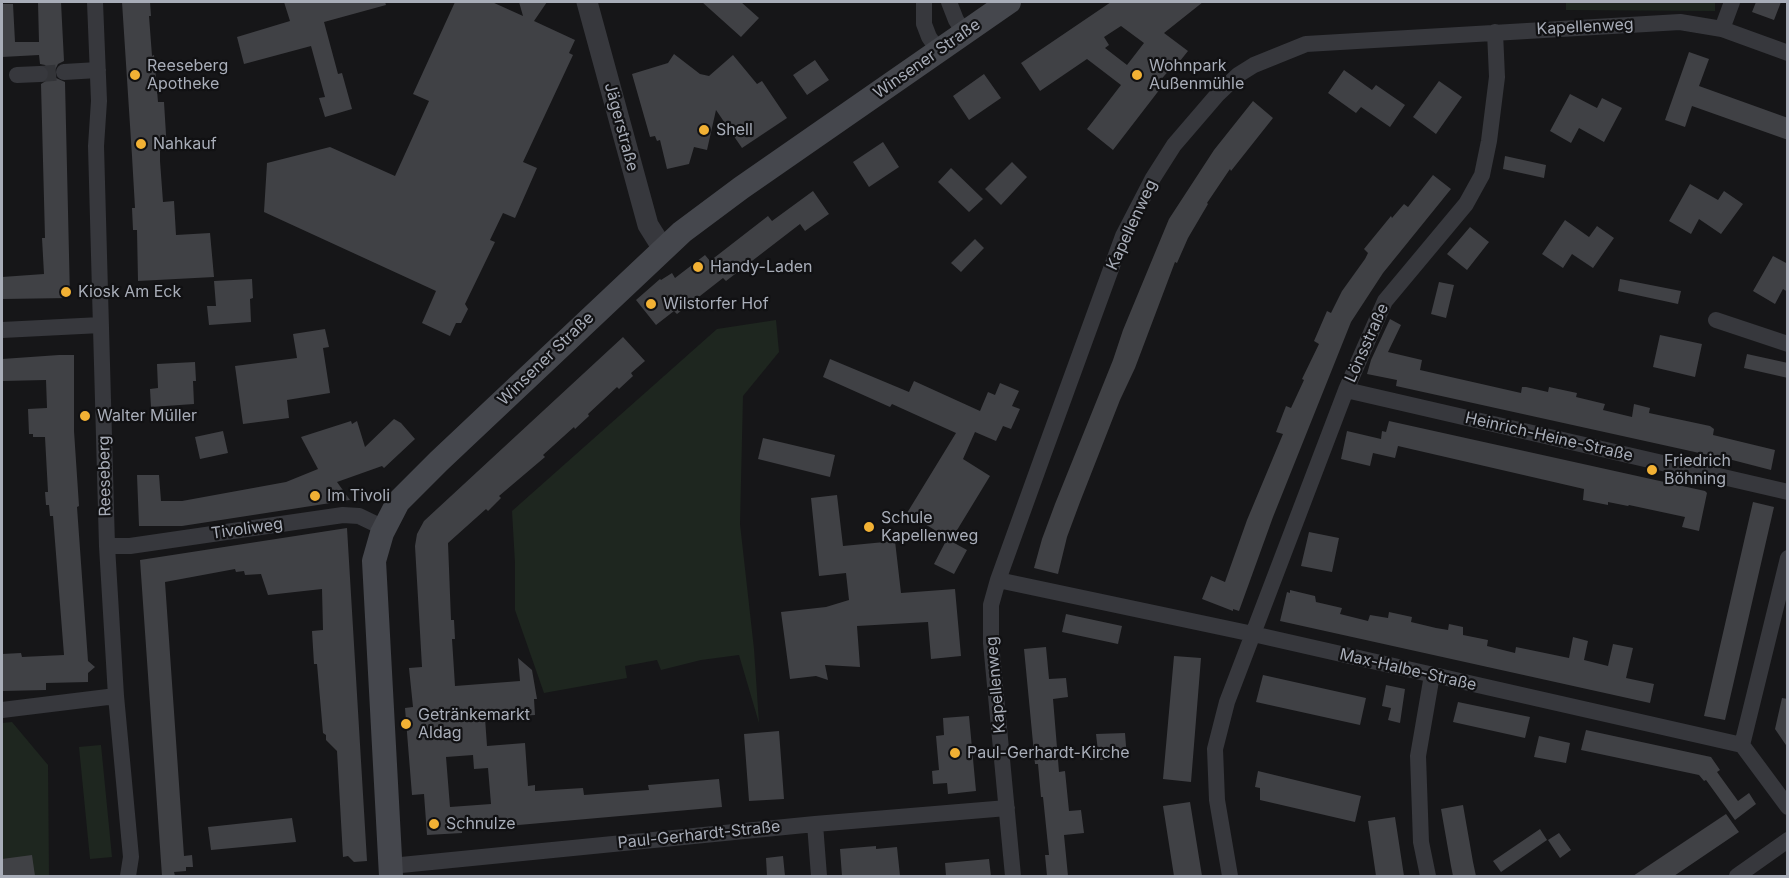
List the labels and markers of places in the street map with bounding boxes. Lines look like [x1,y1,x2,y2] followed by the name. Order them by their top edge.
[147,56,228,94] place label: Reeseberg Apotheke
[1149,56,1244,94] place label: Wohnpark Außenmühle
[128,68,142,82] marker: Reeseberg Apotheke
[1130,68,1144,82] marker: Wohnpark Außenmühle
[716,120,753,140] place label: Shell
[697,123,711,137] marker: Shell
[153,134,217,154] place label: Nahkauf
[134,137,148,151] marker: Nahkauf
[710,257,813,277] place label: Handy-Laden
[691,260,705,274] marker: Handy-Laden
[78,282,181,302] place label: Kiosk Am Eck
[59,285,73,299] marker: Kiosk Am Eck
[663,294,769,314] place label: Wilstorfer Hof
[644,297,658,311] marker: Wilstorfer Hof
[97,406,197,426] place label: Walter Müller
[78,409,92,423] marker: Walter Müller
[1664,451,1731,489] place label: Friedrich Böhning
[1645,463,1659,477] marker: Friedrich Böhning
[327,486,390,506] place label: Im Tivoli
[308,489,322,503] marker: Im Tivoli
[881,508,978,546] place label: Schule Kapellenweg
[862,520,876,534] marker: Schule Kapellenweg
[418,705,530,743] place label: Getränkemarkt Aldag
[399,717,413,731] marker: Getränkemarkt Aldag
[967,743,1130,763] place label: Paul-Gerhardt-Kirche
[948,746,962,760] marker: Paul-Gerhardt-Kirche
[446,814,516,834] place label: Schnulze
[427,817,441,831] marker: Schnulze

